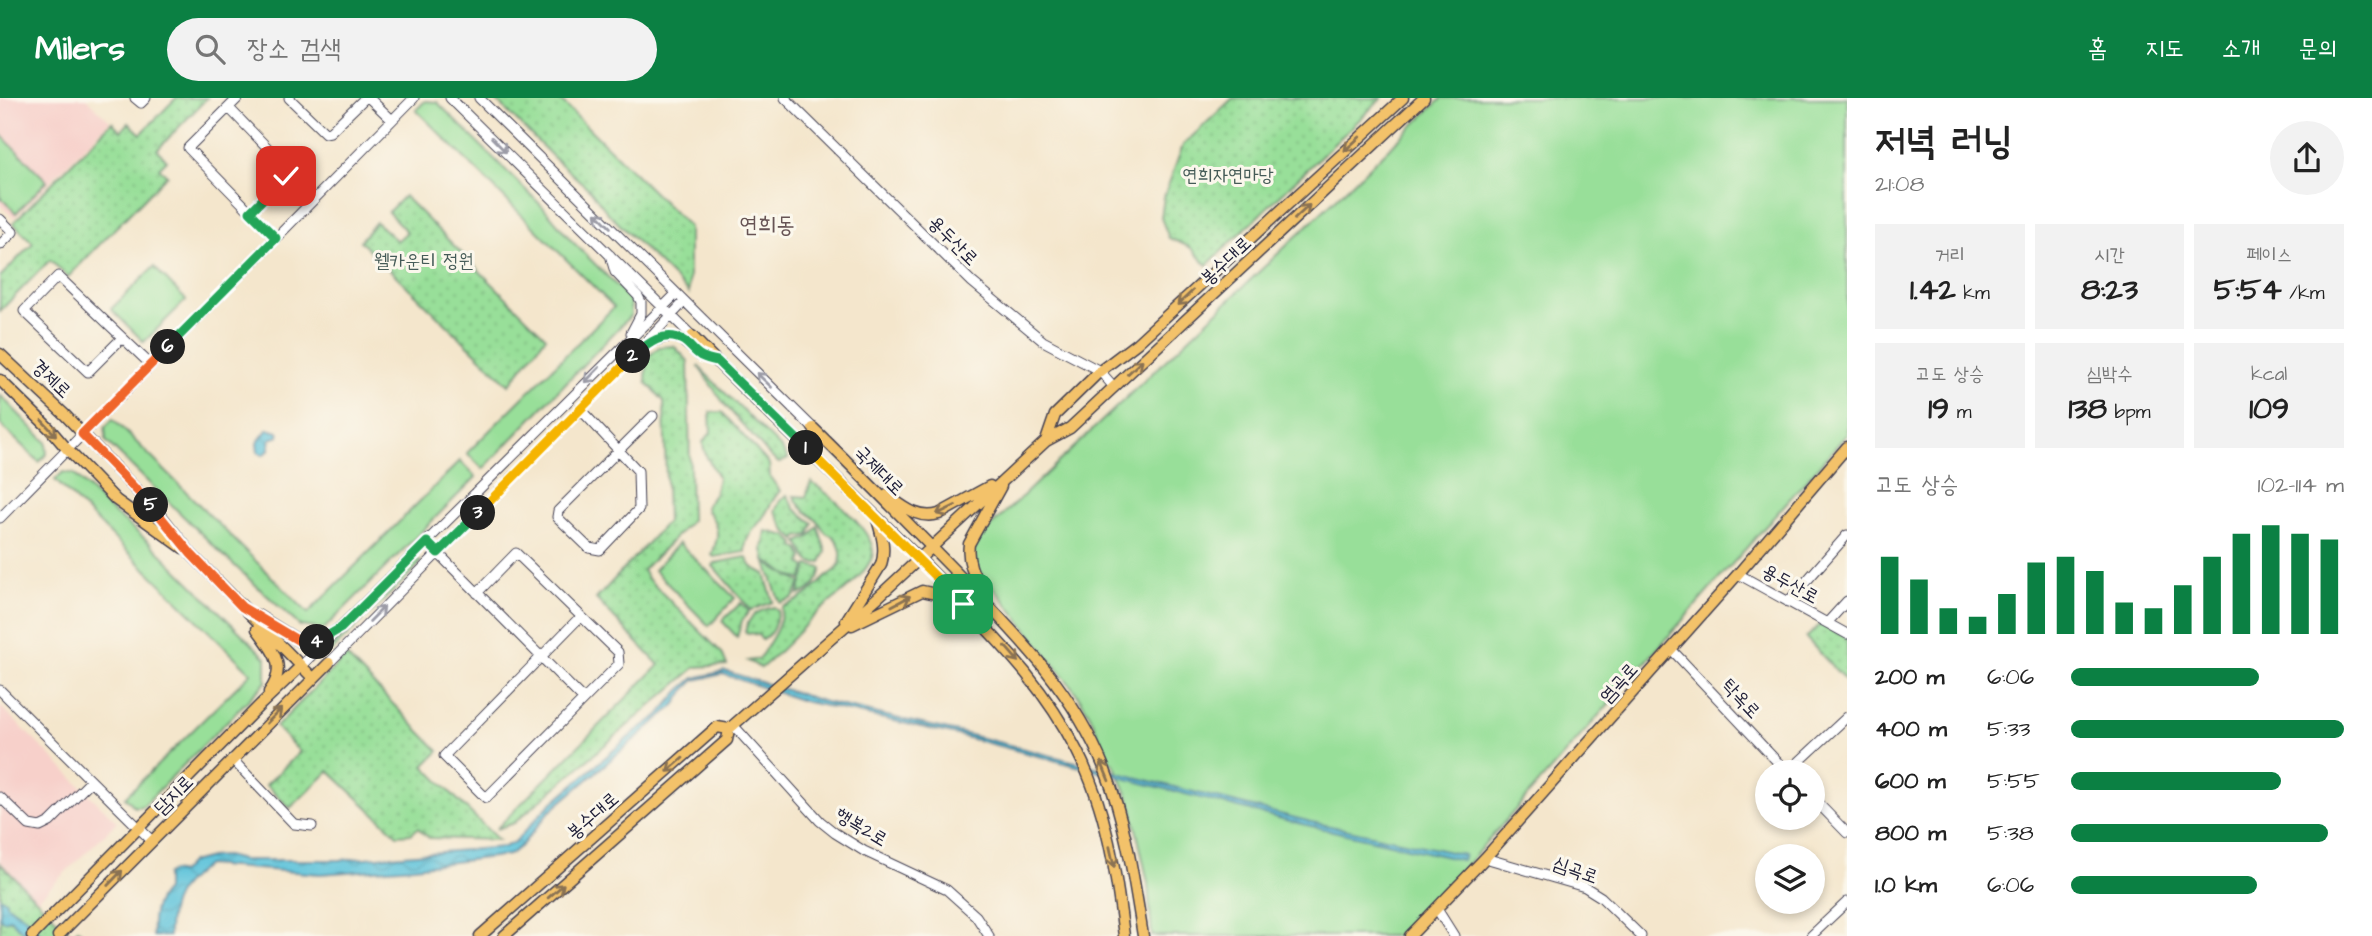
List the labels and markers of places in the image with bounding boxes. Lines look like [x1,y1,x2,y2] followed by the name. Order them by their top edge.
[256,146,316,206] pin
[150,330,186,364] pin: 6
[616,338,650,374] pin: 2
[788,430,824,466] pin: 1
[134,488,168,522] pin: 5
[461,496,496,530] pin: 3
[933,574,993,634] pin
[300,624,334,660] pin: 4

